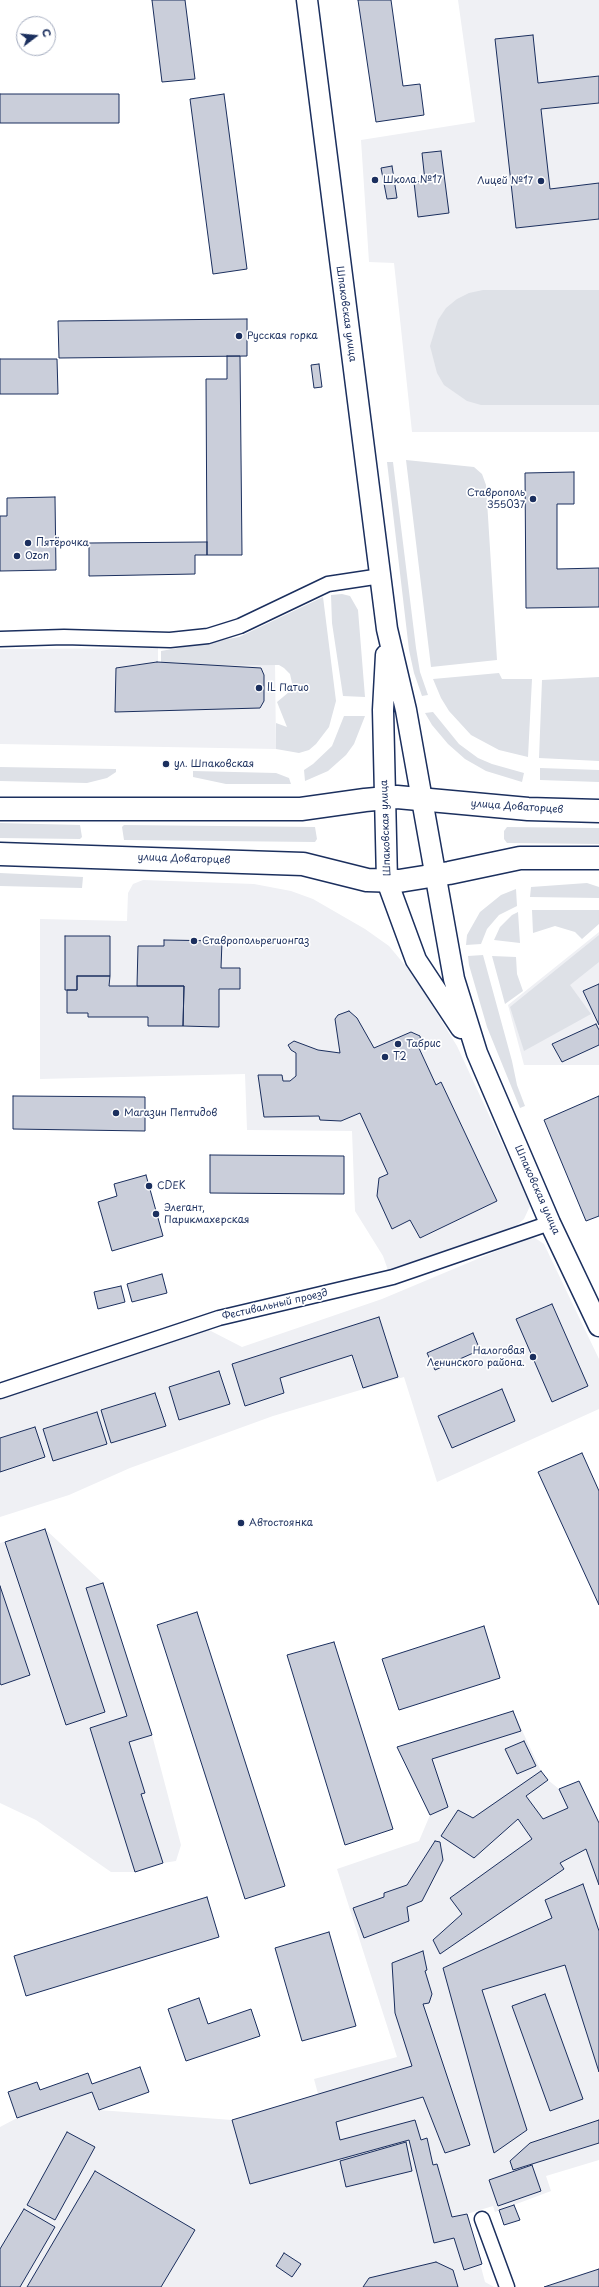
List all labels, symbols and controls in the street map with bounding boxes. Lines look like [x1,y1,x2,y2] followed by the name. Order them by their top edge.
[16,16,56,56] north arrow
[38,27,56,39] text: С
[383,174,442,186] place label: Школа №17
[370,175,380,185] marker: Школа №17
[477,175,533,187] place label: Лицей №17
[536,176,546,186] marker: Лицей №17
[333,265,359,363] street label: Шпаковская улица
[247,330,318,342] place label: Русская горка
[234,331,244,341] marker: Русская горка
[467,487,525,510] place label: Ставрополь 355037
[528,494,538,504] marker: Ставрополь 355037
[36,537,89,549] place label: Пятёрочка
[23,538,33,548] marker: Пятёрочка
[25,550,49,562] place label: Ozon
[12,551,22,561] marker: Ozon
[267,682,309,694] place label: IL Патио
[254,683,264,693] marker: IL Патио
[174,758,254,770] place label: ул. Шпаковская
[161,759,171,769] marker: ул. Шпаковская
[378,780,394,876] street label: Шпаковская улица
[470,798,564,816] street label: улица Доваторцев
[137,851,231,867] street label: улица Доваторцев
[202,935,309,947] place label: Ставропольрегионгаз
[189,936,199,946] marker: Ставропольрегионгаз
[406,1038,441,1050] place label: Табрис
[393,1039,403,1049] marker: Табрис
[393,1051,407,1063] place label: T2
[380,1052,390,1062] marker: T2
[124,1107,217,1119] place label: Магазин Пептидов
[111,1108,121,1118] marker: Магазин Пептидов
[512,1143,562,1237] street label: Шпаковская улица
[157,1180,186,1192] place label: CDEK
[144,1181,154,1191] marker: CDEK
[164,1202,249,1226] place label: Элегант, Парикмахерская
[151,1209,161,1219] marker: Элегант, Парикмахерская
[221,1287,329,1323] street label: Фестивальный проезд
[427,1345,525,1368] place label: Налоговая Ленинского района.
[528,1352,538,1362] marker: Налоговая Ленинского района.
[249,1517,313,1529] place label: Автостоянка
[236,1518,246,1528] marker: Автостоянка

